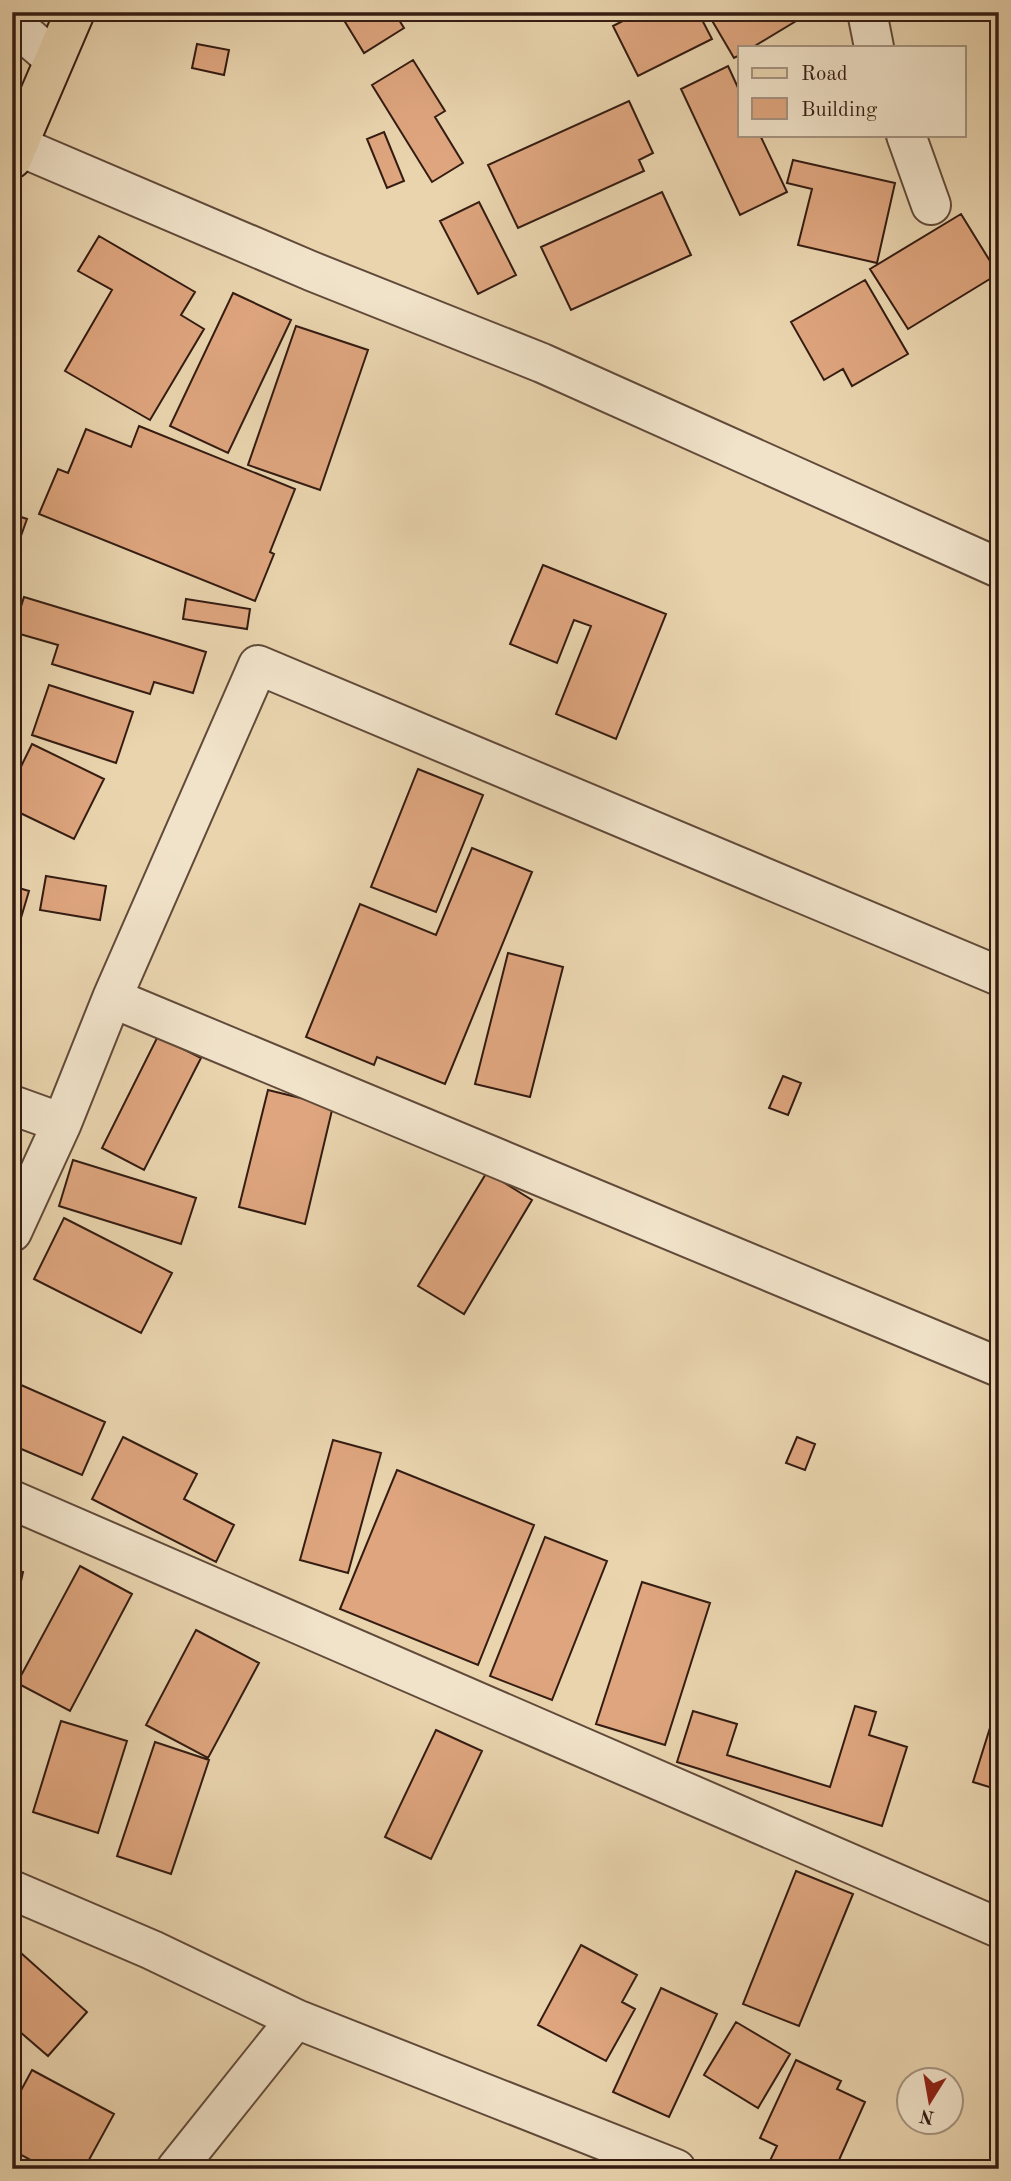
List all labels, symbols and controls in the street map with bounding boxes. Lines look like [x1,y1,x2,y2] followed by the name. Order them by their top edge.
[738,46,965,136] legend
[801,64,848,85] text: Road
[801,100,878,121] text: Building
[895,2066,965,2136] north arrow
[918,2104,936,2126] text: N

